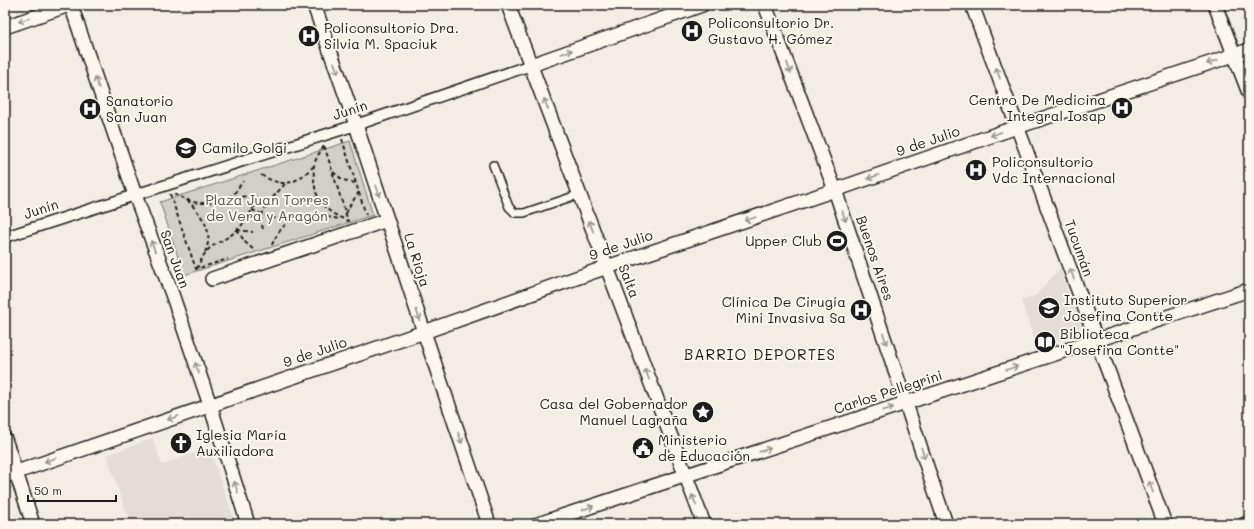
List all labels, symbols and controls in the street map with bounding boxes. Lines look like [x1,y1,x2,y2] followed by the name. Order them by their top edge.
[708,13,834,48] place label: Policonsultorio Dr. Gustavo H. Gómez
[17,17,30,24] one-way arrow
[324,18,459,53] place label: Policonsultorio Dra. Silvia M. Spaciuk
[679,18,705,44] hospital icon: Policonsultorio Dr. Gustavo H. Gómez
[296,23,322,49] hospital icon: Policonsultorio Dra. Silvia M. Spaciuk
[561,47,573,55] one-way arrow
[1206,59,1219,66] one-way arrow
[785,61,793,73] one-way arrow
[333,62,340,75] one-way arrow
[993,68,1001,80] one-way arrow
[93,77,100,90] one-way arrow
[969,90,1106,125] place label: Centro De Medicina Integral Iosap
[106,91,173,126] place label: Sanatorio San Juan
[330,95,370,124] street label: Junín
[1109,95,1135,121] hospital icon: Centro De Medicina Integral Iosap
[77,96,103,122] hospital icon: Sanatorio San Juan
[541,99,549,111] one-way arrow
[893,121,962,160] street label: 9 de Julio
[990,131,1002,139] one-way arrow
[173,135,199,161] school or university icon: Camilo Golgi
[202,138,287,157] place label: Camilo Golgi
[992,152,1116,187] place label: Policonsultorio Vdc Internacional
[963,157,989,183] hospital icon: Policonsultorio Vdc Internacional
[867,174,880,181] one-way arrow
[375,185,382,198] one-way arrow
[205,190,329,225] park label: Plaza Juan Torres de Vera y Aragón
[21,194,61,223] street label: Junín
[840,209,848,221] one-way arrow
[852,213,899,303] street label: Buenos Aires
[744,215,756,223] one-way arrow
[1060,217,1098,279] street label: Tucumán
[587,221,595,233] one-way arrow
[586,225,655,264] street label: 9 de Julio
[156,227,195,291] street label: San Juan
[824,228,850,254] sports icon: Upper Club
[400,230,435,289] street label: La Rioja
[745,231,822,250] place label: Upper Club
[149,240,157,252] one-way arrow
[614,261,645,301] street label: Salta
[1068,268,1076,280] one-way arrow
[1064,290,1187,325] place label: Instituto Superior Josefina Contte
[722,292,846,327] place label: Clínica De Cirugía Mini Invasiva Sa
[1036,295,1062,321] school or university icon: Instituto Superior Josefina Contte
[848,297,874,323] hospital icon: Clínica De Cirugía Mini Invasiva Sa
[415,308,422,321] one-way arrow
[1060,324,1179,359] place label: Biblioteca "Josefina Contte"
[1032,329,1058,355] library icon: Biblioteca "Josefina Contte"
[280,332,349,371] street label: 9 de Julio
[882,332,890,344] one-way arrow
[684,344,836,364] district label: BARRIO DEPORTES
[193,362,200,375] one-way arrow
[1005,363,1017,371] one-way arrow
[831,365,945,418] street label: Carlos Pellegrini
[642,369,650,381] one-way arrow
[540,394,688,429] place label: Casa del Gobernador Manuel Lagraña
[690,399,716,425] place icon: Casa del Gobernador Manuel Lagraña
[882,405,895,412] one-way arrow
[168,414,180,422] one-way arrow
[196,425,287,460] place label: Iglesia María Auxiliadora
[168,430,194,456] church icon: Iglesia María Auxiliadora
[658,430,750,465] place label: Ministerio de Educación
[457,431,464,444] one-way arrow
[630,435,656,461] public building icon: Ministerio de Educación
[759,445,771,453] one-way arrow
[920,446,927,459] one-way arrow
[45,457,57,465] one-way arrow
[28,477,116,503] scale bar
[232,481,239,494] one-way arrow
[34,482,62,498] text: 50 m
[1147,482,1155,494] one-way arrow
[690,495,698,507] one-way arrow
[582,504,595,511] one-way arrow

